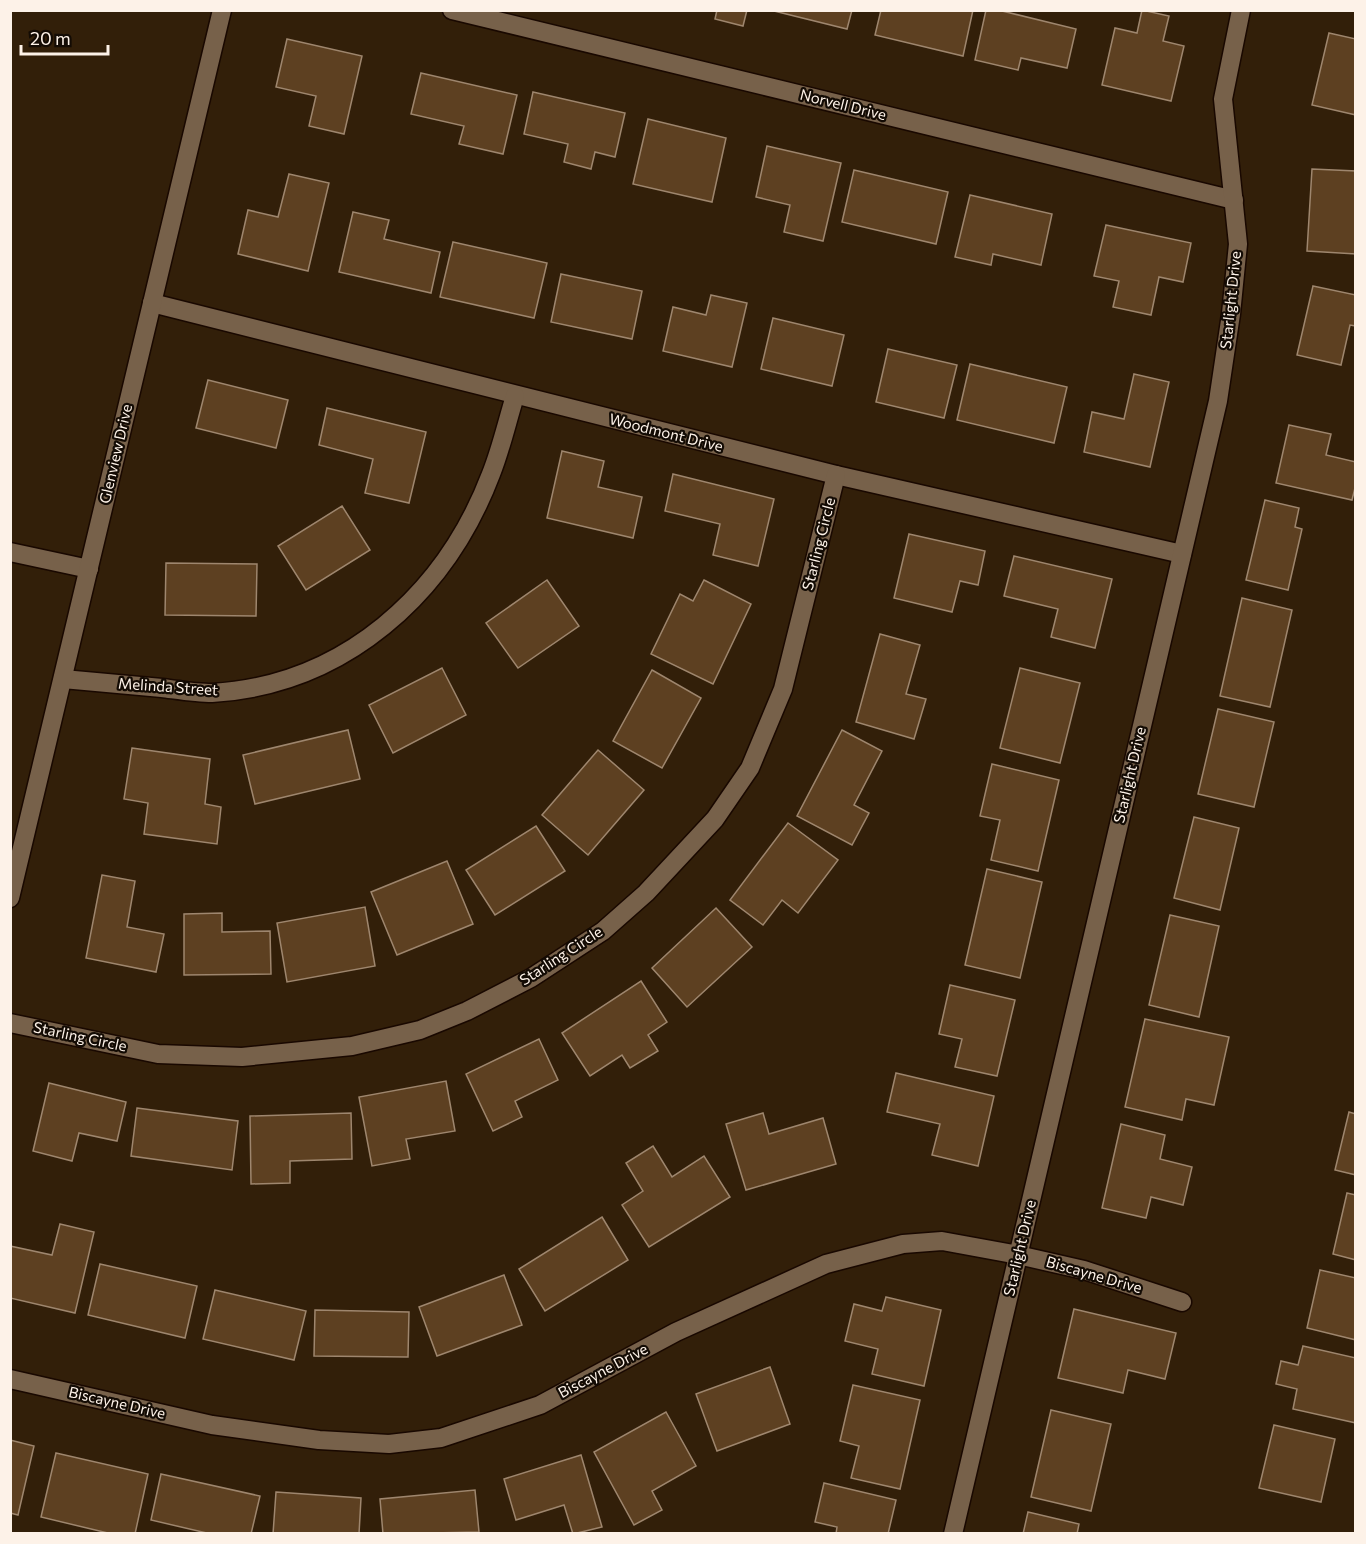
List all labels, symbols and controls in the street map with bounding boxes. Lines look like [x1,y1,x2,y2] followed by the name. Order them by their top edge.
[21,18,108,56] scale bar
[30,27,71,49] text: 20 m
[798,85,888,123] street label: Norvell Drive
[1216,250,1244,350] street label: Starlight Drive
[95,402,135,505] street label: Glenview Drive
[607,409,725,455] street label: Woodmont Drive
[798,495,838,592] street label: Starling Circle
[117,674,219,698] street label: Melinda Street
[1109,725,1149,825] street label: Starlight Drive
[516,922,605,989] street label: Starling Circle
[32,1017,129,1055] street label: Starling Circle
[999,1198,1039,1298] street label: Starlight Drive
[1044,1252,1144,1296] street label: Biscayne Drive
[555,1339,650,1401] street label: Biscayne Drive
[67,1382,167,1422] street label: Biscayne Drive

